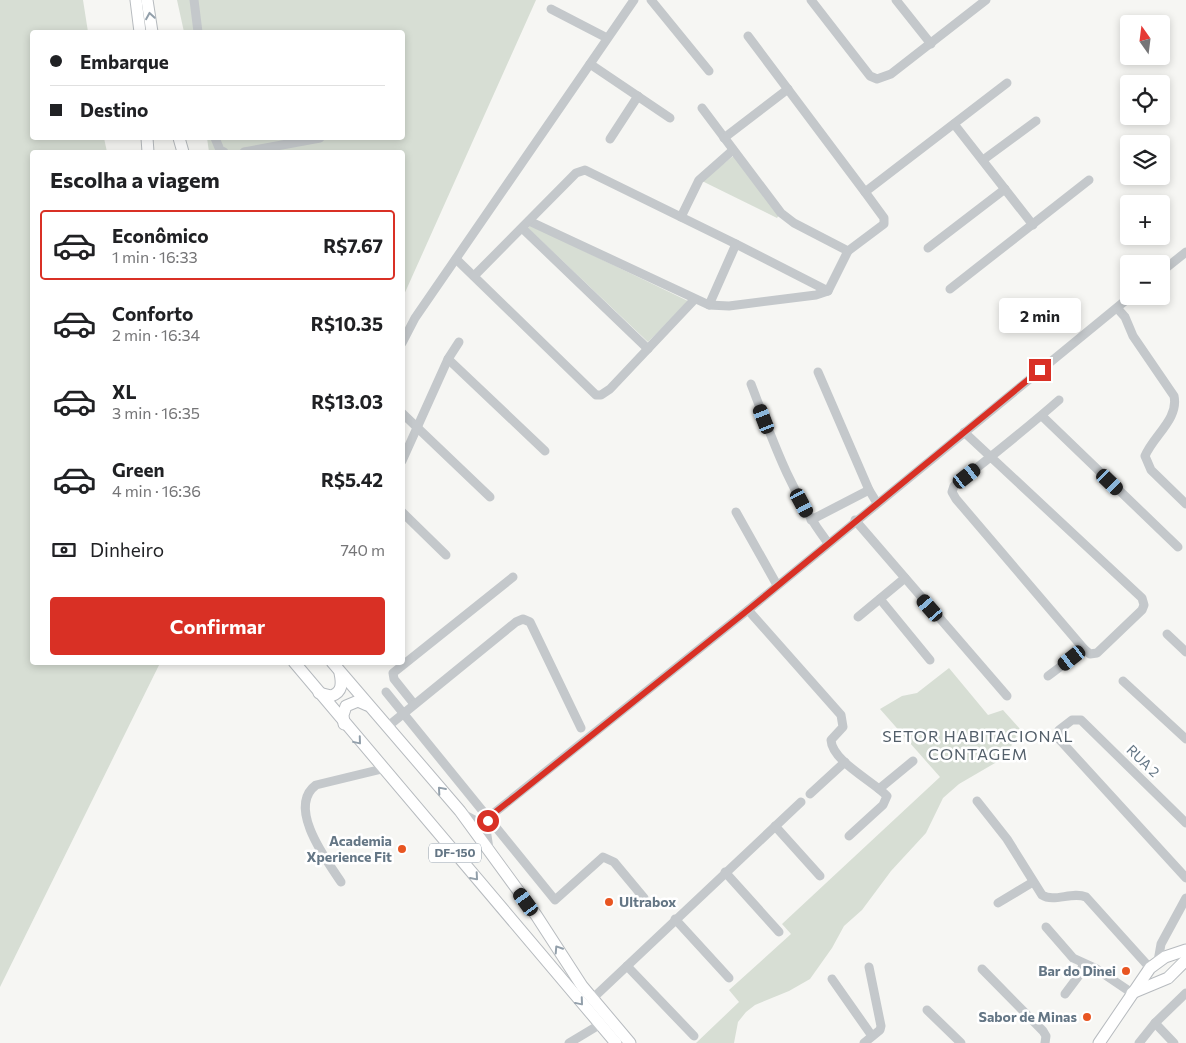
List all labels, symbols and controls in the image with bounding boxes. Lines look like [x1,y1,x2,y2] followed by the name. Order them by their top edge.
[145,12,155,21] one-way arrow
[1120,15,1170,65] north arrow
[1120,15,1170,305] map controls
[80,50,169,73] text: Embarque
[1120,75,1170,125] button: locate
[80,98,148,121] text: Destino
[1120,135,1170,185] button: layers
[50,166,220,193] text: Escolha a viagem
[1120,195,1170,245] button: +
[52,223,97,268] icon: car
[112,224,209,247] text: Econômico
[323,234,383,257] text: R$7.67
[112,247,198,266] text: 1 min · 16:33
[1120,255,1170,305] button: −
[999,298,1081,332] callout: 2 min
[52,301,97,346] icon: car
[112,302,193,325] text: Conforto
[1020,306,1060,325] text: 2 min
[311,312,383,335] text: R$10.35
[112,325,200,344] text: 2 min · 16:34
[1029,359,1051,381] route end
[52,379,97,424] icon: car
[112,380,137,403] text: XL
[311,390,383,413] text: R$13.03
[751,402,776,436] car
[112,403,200,422] text: 3 min · 16:35
[52,457,97,502] icon: car
[112,458,164,481] text: Green
[950,461,983,491] car
[1094,466,1126,498] car
[321,468,383,491] text: R$5.42
[112,481,201,500] text: 4 min · 16:36
[788,486,815,520] car
[50,536,78,564] icon: cash
[90,538,164,561] text: Dinheiro
[340,540,385,559] text: 740 m
[914,592,945,624] car
[50,597,385,655] button: Confirmar
[1055,643,1088,673] car
[882,726,1074,763] district label: SETOR HABITACIONAL CONTAGEM
[353,735,362,744] one-way arrow
[1123,741,1163,780] street label: RUA 2
[438,786,447,795] one-way arrow
[477,810,499,832] route start
[307,832,392,865] place label: Academia Xperience Fit
[396,843,408,855] marker: Academia Xperience Fit
[429,844,481,862] road number: DF-150
[470,872,479,881] one-way arrow
[511,885,540,919] car
[619,893,676,910] place label: Ultrabox
[603,896,615,908] marker: Ultrabox
[555,945,564,955] one-way arrow
[1038,962,1116,979] place label: Bar do Dinei
[1120,965,1132,977] marker: Bar do Dinei
[574,996,582,1005] one-way arrow
[978,1008,1077,1025] place label: Sabor de Minas
[1081,1011,1093,1023] marker: Sabor de Minas

